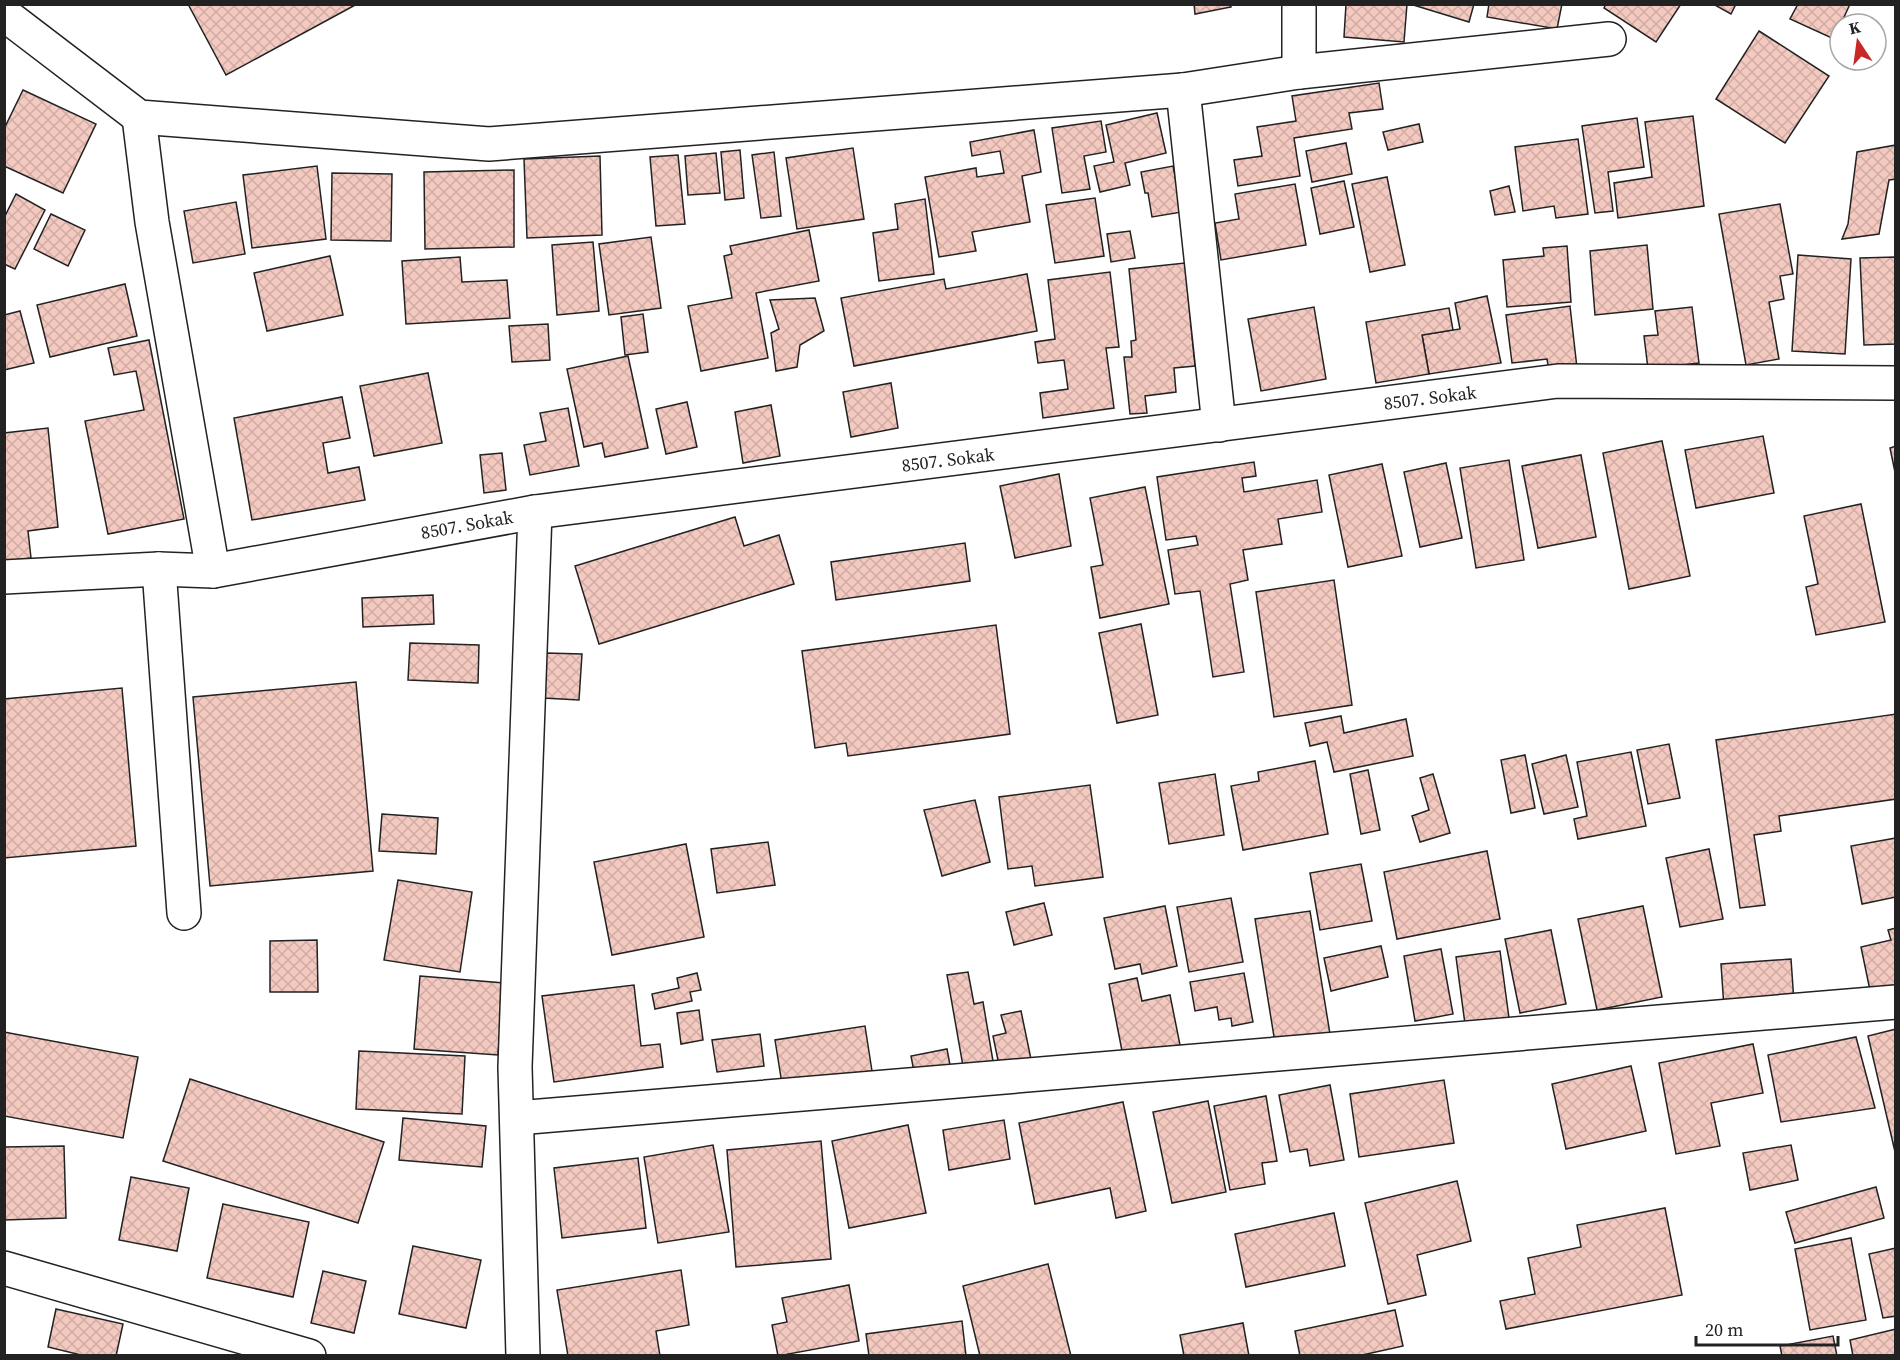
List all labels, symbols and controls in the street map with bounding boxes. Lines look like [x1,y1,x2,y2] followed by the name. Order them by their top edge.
[1828,12,1888,72] north arrow
[1847,15,1863,39] text: K
[1382,379,1478,416] street label: 8507. Sokak
[900,441,996,478] street label: 8507. Sokak
[419,504,515,545] street label: 8507. Sokak
[1696,1309,1838,1347] scale bar
[1705,1317,1743,1342] text: 20 m

